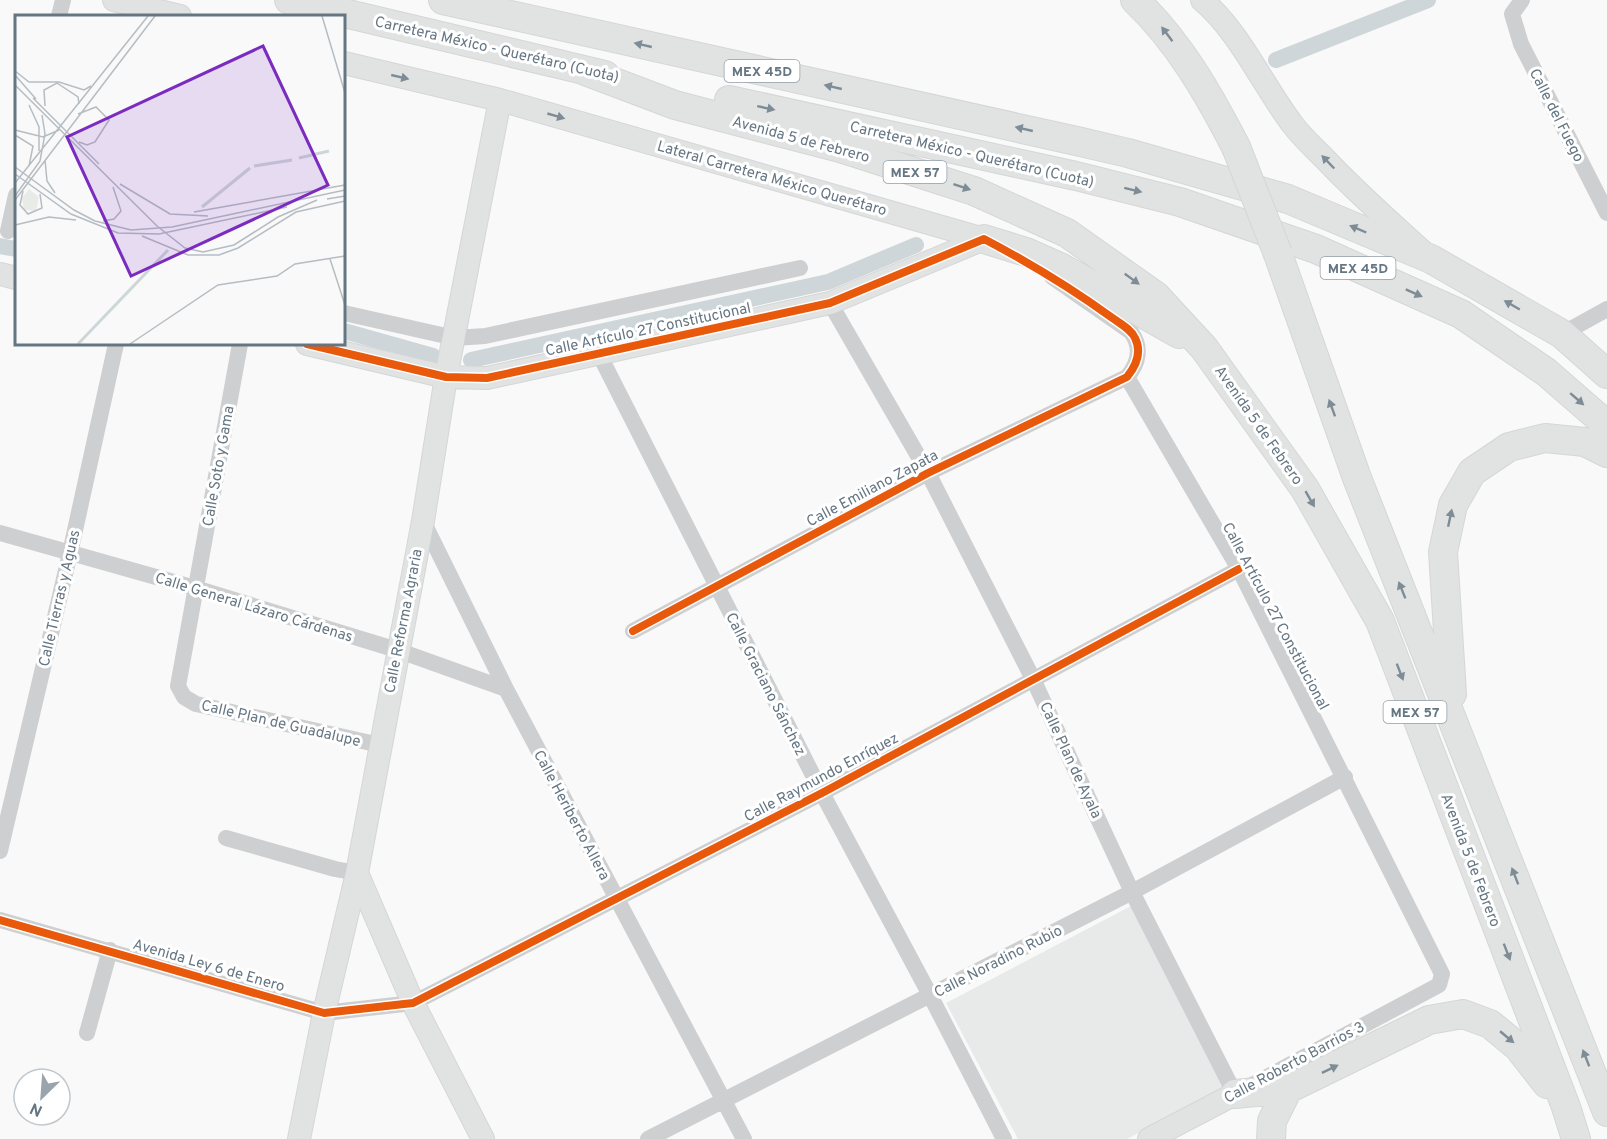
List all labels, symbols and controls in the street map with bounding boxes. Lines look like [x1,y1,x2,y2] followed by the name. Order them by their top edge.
[373,13,621,88] street label: Carretera México - Querétaro (Cuota)
[15,15,345,345] inset map
[1161,27,1173,42] one-way arrow
[634,39,652,49] one-way arrow
[724,60,800,82] road number: MEX 45D
[1524,66,1587,166] street label: Calle del Fuego
[391,72,410,82] one-way arrow
[824,81,843,91] one-way arrow
[757,104,776,113] one-way arrow
[547,112,565,122] one-way arrow
[730,113,871,168] street label: Avenida 5 de Febrero
[848,118,1096,193] street label: Carretera México - Querétaro (Cuota)
[1014,124,1033,133] one-way arrow
[655,138,889,221] street label: Lateral Carretera México Querétaro
[1321,155,1335,169] one-way arrow
[884,161,946,183] road number: MEX 57
[953,183,971,192] one-way arrow
[1123,186,1142,196] one-way arrow
[1349,223,1367,233] one-way arrow
[1320,257,1396,279] road number: MEX 45D
[1125,273,1140,285] one-way arrow
[1405,288,1423,298] one-way arrow
[544,299,753,362] street label: Calle Artículo 27 Constitucional
[1504,300,1520,311] one-way arrow
[1209,363,1306,489] street label: Avenida 5 de Febrero
[1569,392,1584,405] one-way arrow
[1327,399,1337,417] one-way arrow
[200,405,239,528] street label: Calle Soto y Gama
[804,447,942,532] street label: Calle Emiliano Zapata
[1305,491,1316,507] one-way arrow
[1446,509,1455,528] one-way arrow
[1217,520,1332,714] street label: Calle Artículo 27 Constitucional
[35,528,85,669] street label: Calle Tierras y Aguas
[381,548,428,695] street label: Calle Reforma Agraria
[152,569,355,648] street label: Calle General Lázaro Cárdenas
[1397,581,1407,599] one-way arrow
[720,610,809,759] street label: Calle Graciano Sánchez
[1396,663,1405,681] one-way arrow
[199,697,362,752] street label: Calle Plan de Guadalupe
[1034,699,1105,822] street label: Calle Plan de Ayala
[1384,701,1446,723] road number: MEX 57
[741,729,902,827] street label: Calle Raymundo Enríquez
[528,747,613,884] street label: Calle Heriberto Allera
[1435,791,1504,930] street label: Avenida 5 de Febrero
[1510,867,1519,885] one-way arrow
[931,922,1066,1003] street label: Calle Noradino Rubio
[130,936,287,997] street label: Avenida Ley 6 de Enero
[1502,944,1512,962] one-way arrow
[1221,1018,1368,1108] street label: Calle Roberto Barrios 3
[1499,1031,1515,1044] one-way arrow
[1581,1048,1591,1066] one-way arrow
[1321,1064,1338,1073] one-way arrow
[12,1067,72,1127] north arrow
[27,1097,46,1120] text: N

